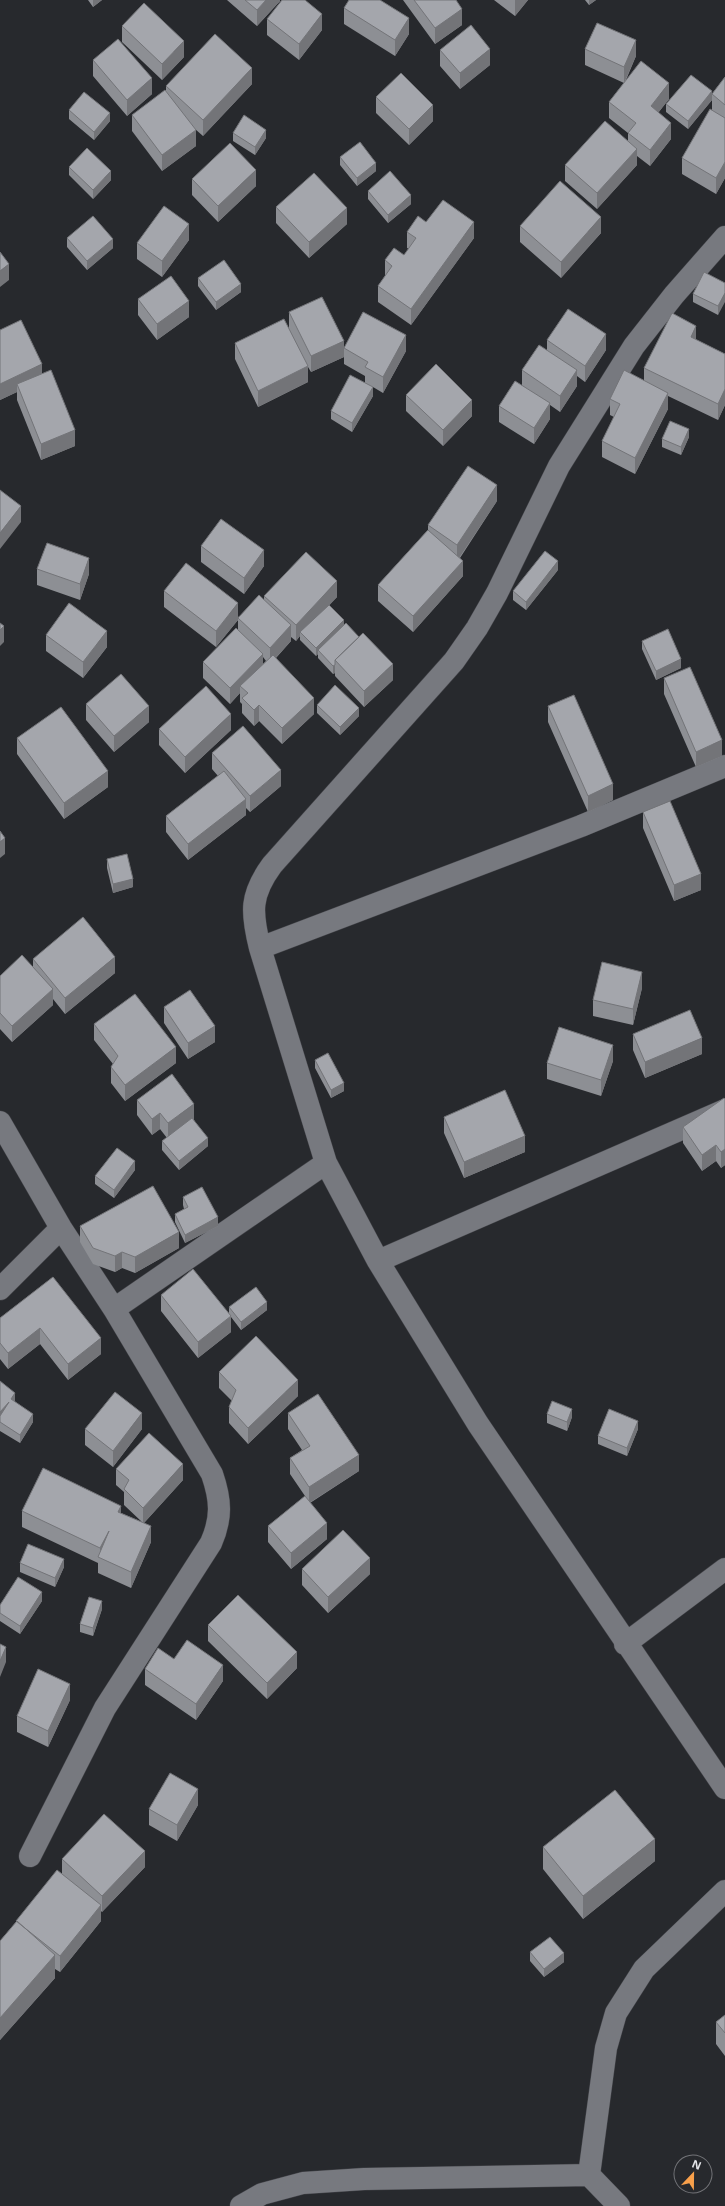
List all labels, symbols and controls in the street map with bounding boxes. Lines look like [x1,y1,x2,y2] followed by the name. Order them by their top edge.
[673,2154,713,2194] north arrow
[690,2156,704,2173] text: N

